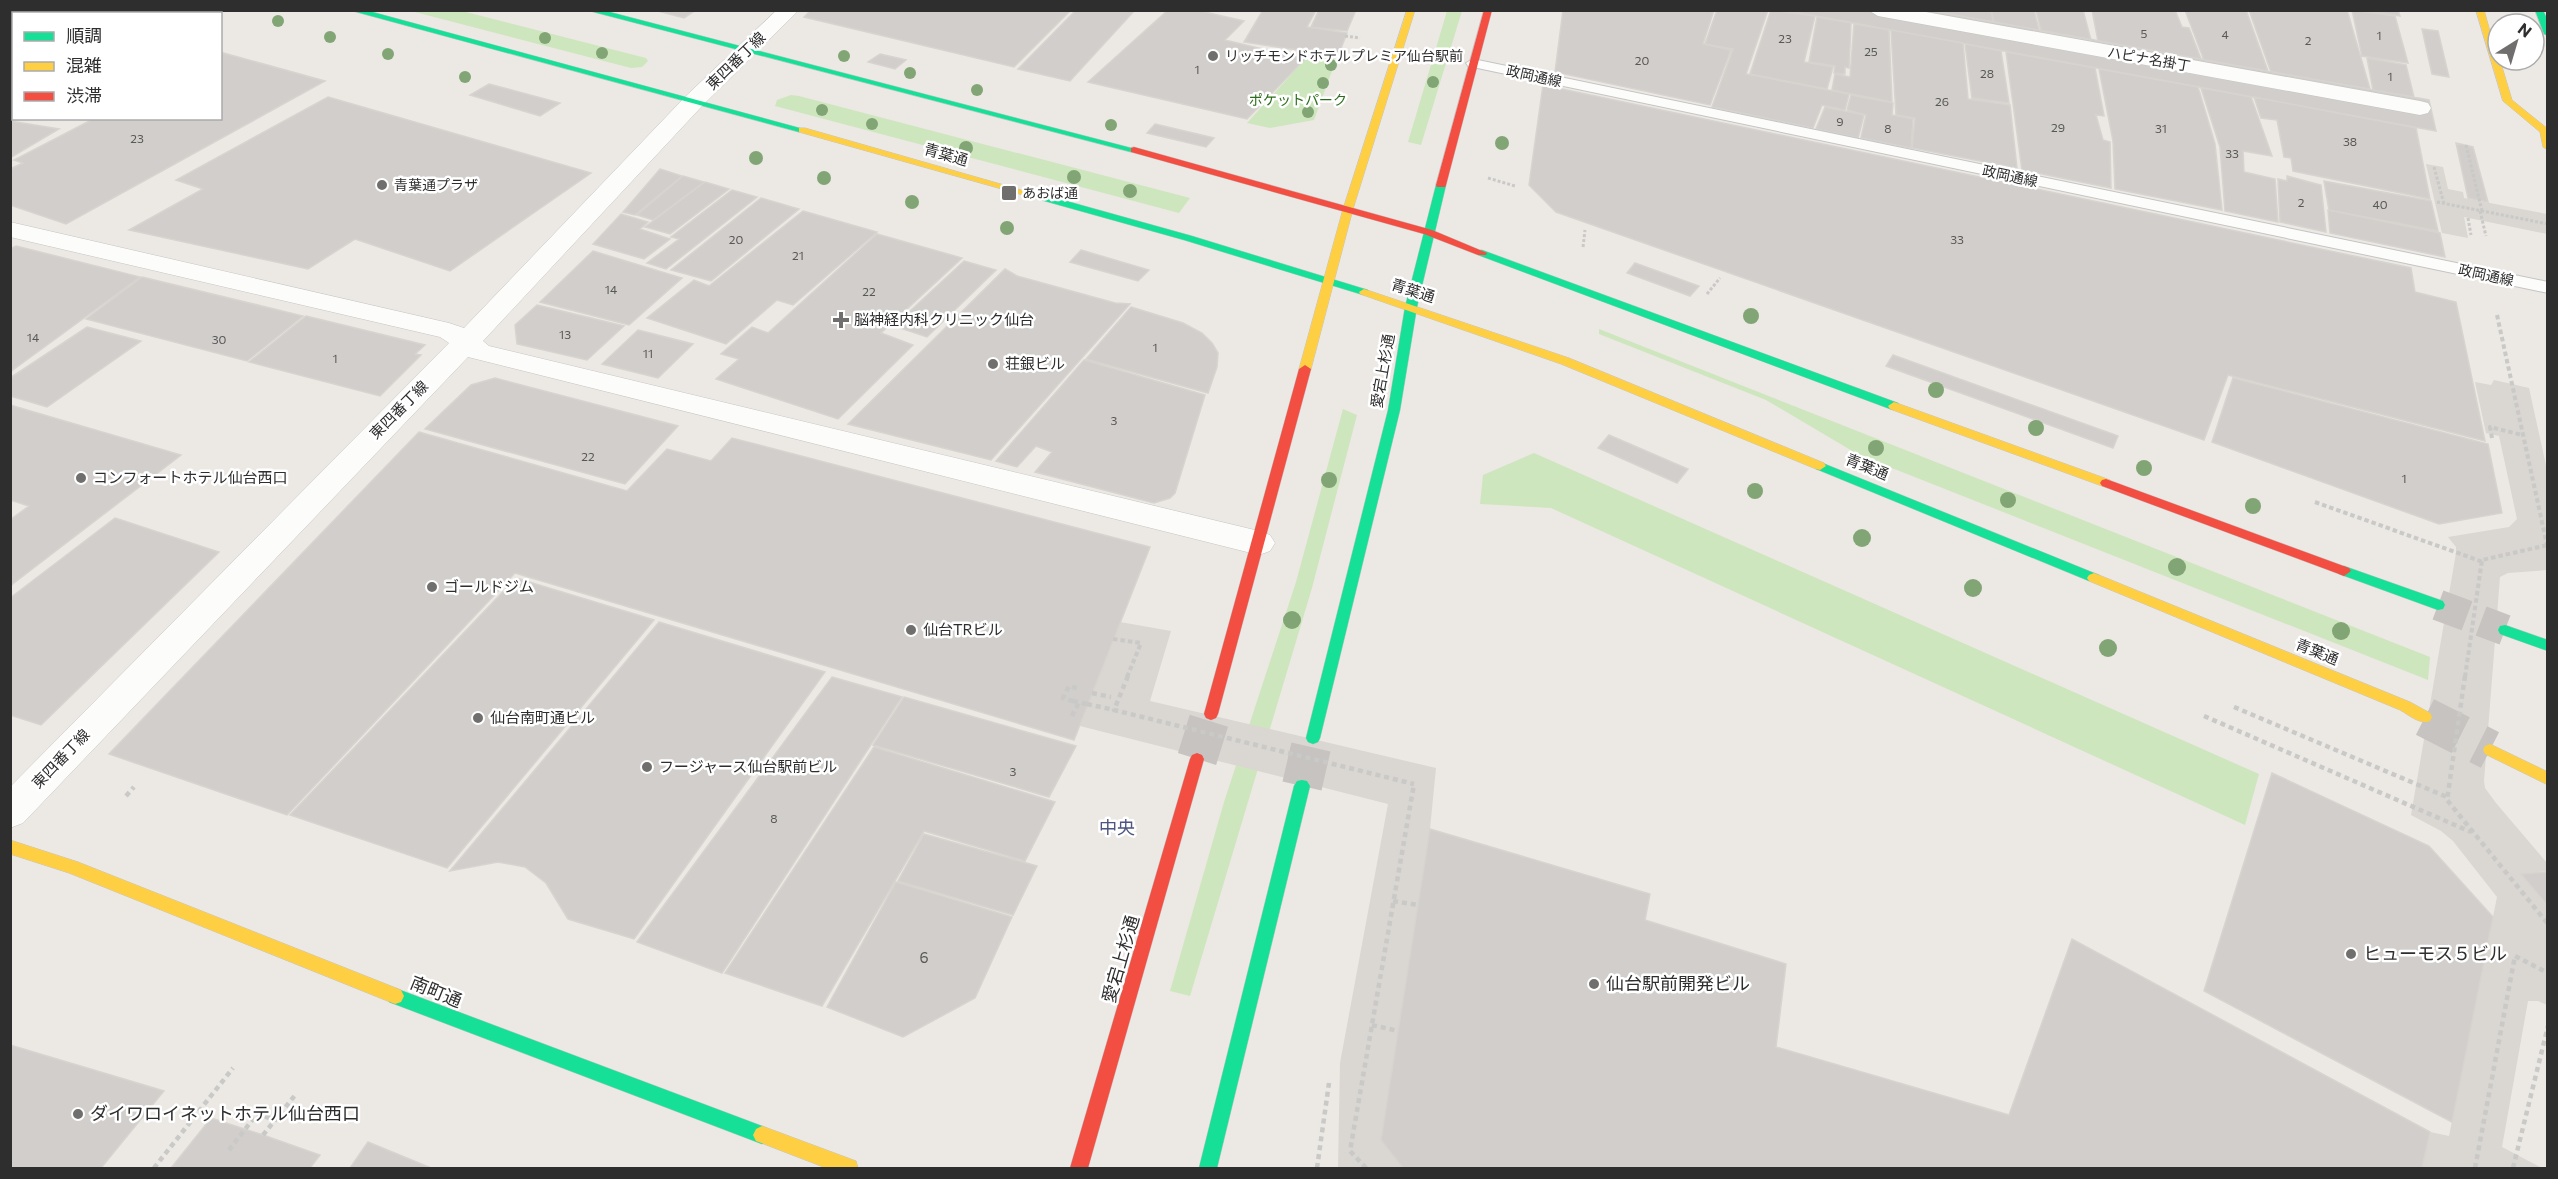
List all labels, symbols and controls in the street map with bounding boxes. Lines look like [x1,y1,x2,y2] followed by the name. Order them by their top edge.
[12,12,222,120] legend
[2486,12,2546,72] north arrow
[2515,18,2536,41] text: N
[66,24,102,46] text: 順調
[2141,26,2148,40] house number: 5
[2221,27,2229,41] house number: 4
[702,28,769,93] street label: 東四番丁線
[2376,28,2382,42] house number: 1
[1778,31,1792,45] house number: 23
[2305,33,2312,47] house number: 2
[2106,43,2192,74] street label: ハピナ名掛丁
[1864,44,1878,58] house number: 25
[1225,47,1463,64] place label: リッチモンドホテルプレミア仙台駅前
[1206,49,1220,63] marker: リッチモンドホテルプレミア仙台駅前
[1635,53,1649,67] house number: 20
[66,54,102,76] text: 混雑
[1505,61,1563,90] street label: 政岡通線
[1194,62,1200,76] house number: 1
[1980,66,1994,80] house number: 28
[2387,69,2393,83] house number: 1
[66,84,102,106] text: 渋滞
[1249,91,1347,108] park label: ポケットパーク
[1935,94,1949,108] house number: 26
[1836,114,1844,128] house number: 9
[2051,120,2065,134] house number: 29
[1884,121,1892,135] house number: 8
[2155,121,2167,135] house number: 31
[130,131,144,145] house number: 23
[2343,134,2357,148] house number: 38
[922,139,970,169] street label: 青葉通
[2225,146,2239,160] house number: 33
[1981,161,2039,190] street label: 政岡通線
[394,176,478,193] place label: 青葉通プラザ
[375,178,389,192] marker: 青葉通プラザ
[1000,184,1018,202] marker: あおば通
[1022,184,1078,201] place label: あおば通
[2298,195,2305,209] house number: 2
[2372,197,2388,211] house number: 40
[729,232,743,246] house number: 20
[1950,232,1964,246] house number: 33
[792,248,804,262] house number: 21
[2457,260,2515,289] street label: 政岡通線
[1389,275,1437,306] street label: 青葉通
[605,282,617,296] house number: 14
[862,284,876,298] house number: 22
[854,310,1034,328] place label: 脳神経内科クリニック仙台
[832,311,850,329] marker: 脳神経内科クリニック仙台
[559,327,571,341] house number: 13
[27,330,39,344] house number: 14
[212,332,227,346] house number: 30
[1367,332,1397,409] street label: 愛宕上杉通
[1152,340,1158,354] house number: 1
[643,346,653,360] house number: 11
[332,351,338,365] house number: 1
[1005,354,1065,372] place label: 荘銀ビル
[986,357,1000,371] marker: 荘銀ビル
[365,376,431,442] street label: 東四番丁線
[1111,413,1118,427] house number: 3
[581,449,595,463] house number: 22
[1843,449,1892,483] street label: 青葉通
[93,468,288,486] place label: コンフォートホテル仙台西口
[74,471,88,485] marker: コンフォートホテル仙台西口
[2401,471,2407,485] house number: 1
[444,577,534,595] place label: ゴールドジム
[425,580,439,594] marker: ゴールドジム
[923,620,1003,638] place label: 仙台TRビル
[904,623,918,637] marker: 仙台TRビル
[2293,634,2342,668] street label: 青葉通
[490,708,595,726] place label: 仙台南町通ビル
[471,711,485,725] marker: 仙台南町通ビル
[28,725,93,792] street label: 東四番丁線
[659,757,837,775] place label: フージャース仙台駅前ビル
[640,760,654,774] marker: フージャース仙台駅前ビル
[1010,764,1017,778] house number: 3
[770,811,778,825] house number: 8
[1099,816,1135,838] district label: 中央
[1097,912,1143,1005] street label: 愛宕上杉通
[2363,942,2507,964] place label: ヒューモス５ビル
[2344,947,2358,961] marker: ヒューモス５ビル
[919,948,929,966] house number: 6
[407,971,466,1011] street label: 南町通
[1606,972,1750,994] place label: 仙台駅前開発ビル
[1587,977,1601,991] marker: 仙台駅前開発ビル
[90,1102,360,1124] place label: ダイワロイネットホテル仙台西口
[71,1107,85,1121] marker: ダイワロイネットホテル仙台西口

